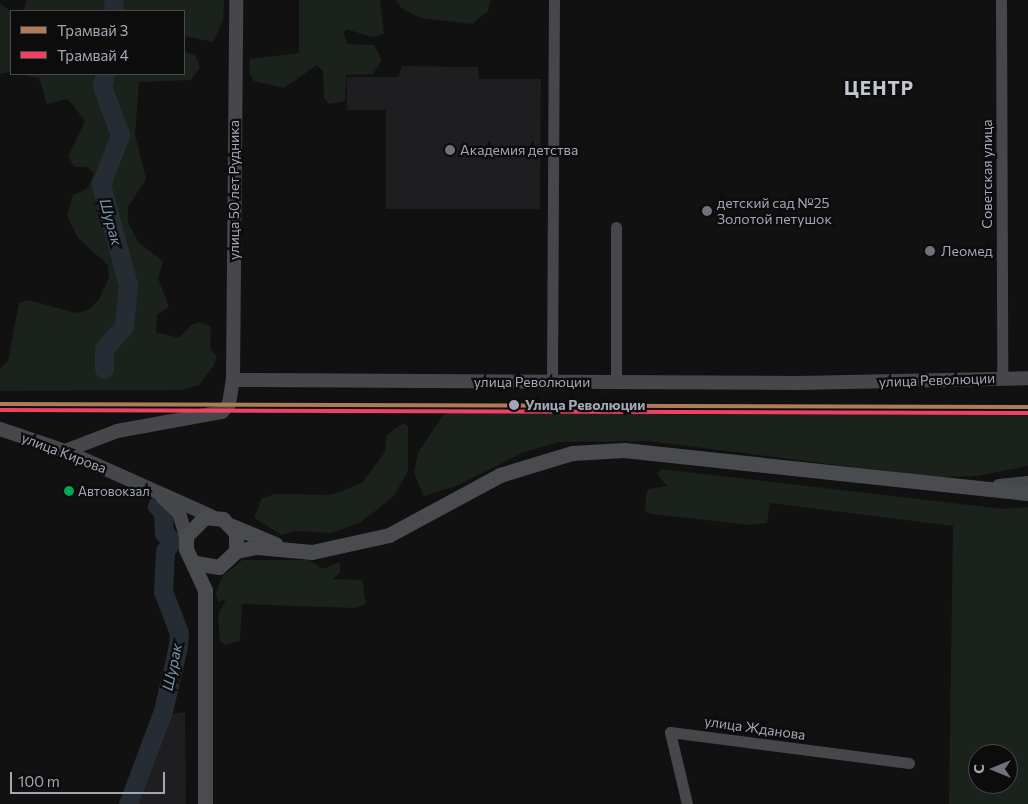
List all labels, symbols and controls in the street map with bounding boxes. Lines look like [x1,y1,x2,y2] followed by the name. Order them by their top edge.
[10,10,185,75] legend
[57,21,128,39] text: Трамвай 3
[57,46,129,64] text: Трамвай 4
[843,77,915,99] district label: ЦЕНТР
[979,119,995,229] street label: Советская улица
[226,120,242,260] street label: улица 50 лет Рудника
[460,142,578,158] place label: Академия детства
[444,144,456,156] marker: Академия детства
[717,195,832,228] place label: детский сад №25 Золотой петушок
[96,196,126,248] water label: Шурак
[701,205,713,217] marker: детский сад №25 Золотой петушок
[941,243,993,259] place label: Леомед
[923,244,937,258] marker: Леомед
[879,370,995,390] street label: улица Революции
[474,374,590,390] street label: улица Революции
[525,397,645,413] place label: Улица Революции
[507,398,521,412] marker: Улица Революции
[19,429,109,477] street label: улица Кирова
[78,483,150,499] place label: Автовокзал
[64,486,74,496] marker: Автовокзал
[158,642,186,692] water label: Шурак
[703,713,807,743] street label: улица Жданова
[968,744,1018,794] north arrow
[12,762,168,794] scale bar
[970,764,987,774] text: С
[18,772,60,790] text: 100 m

